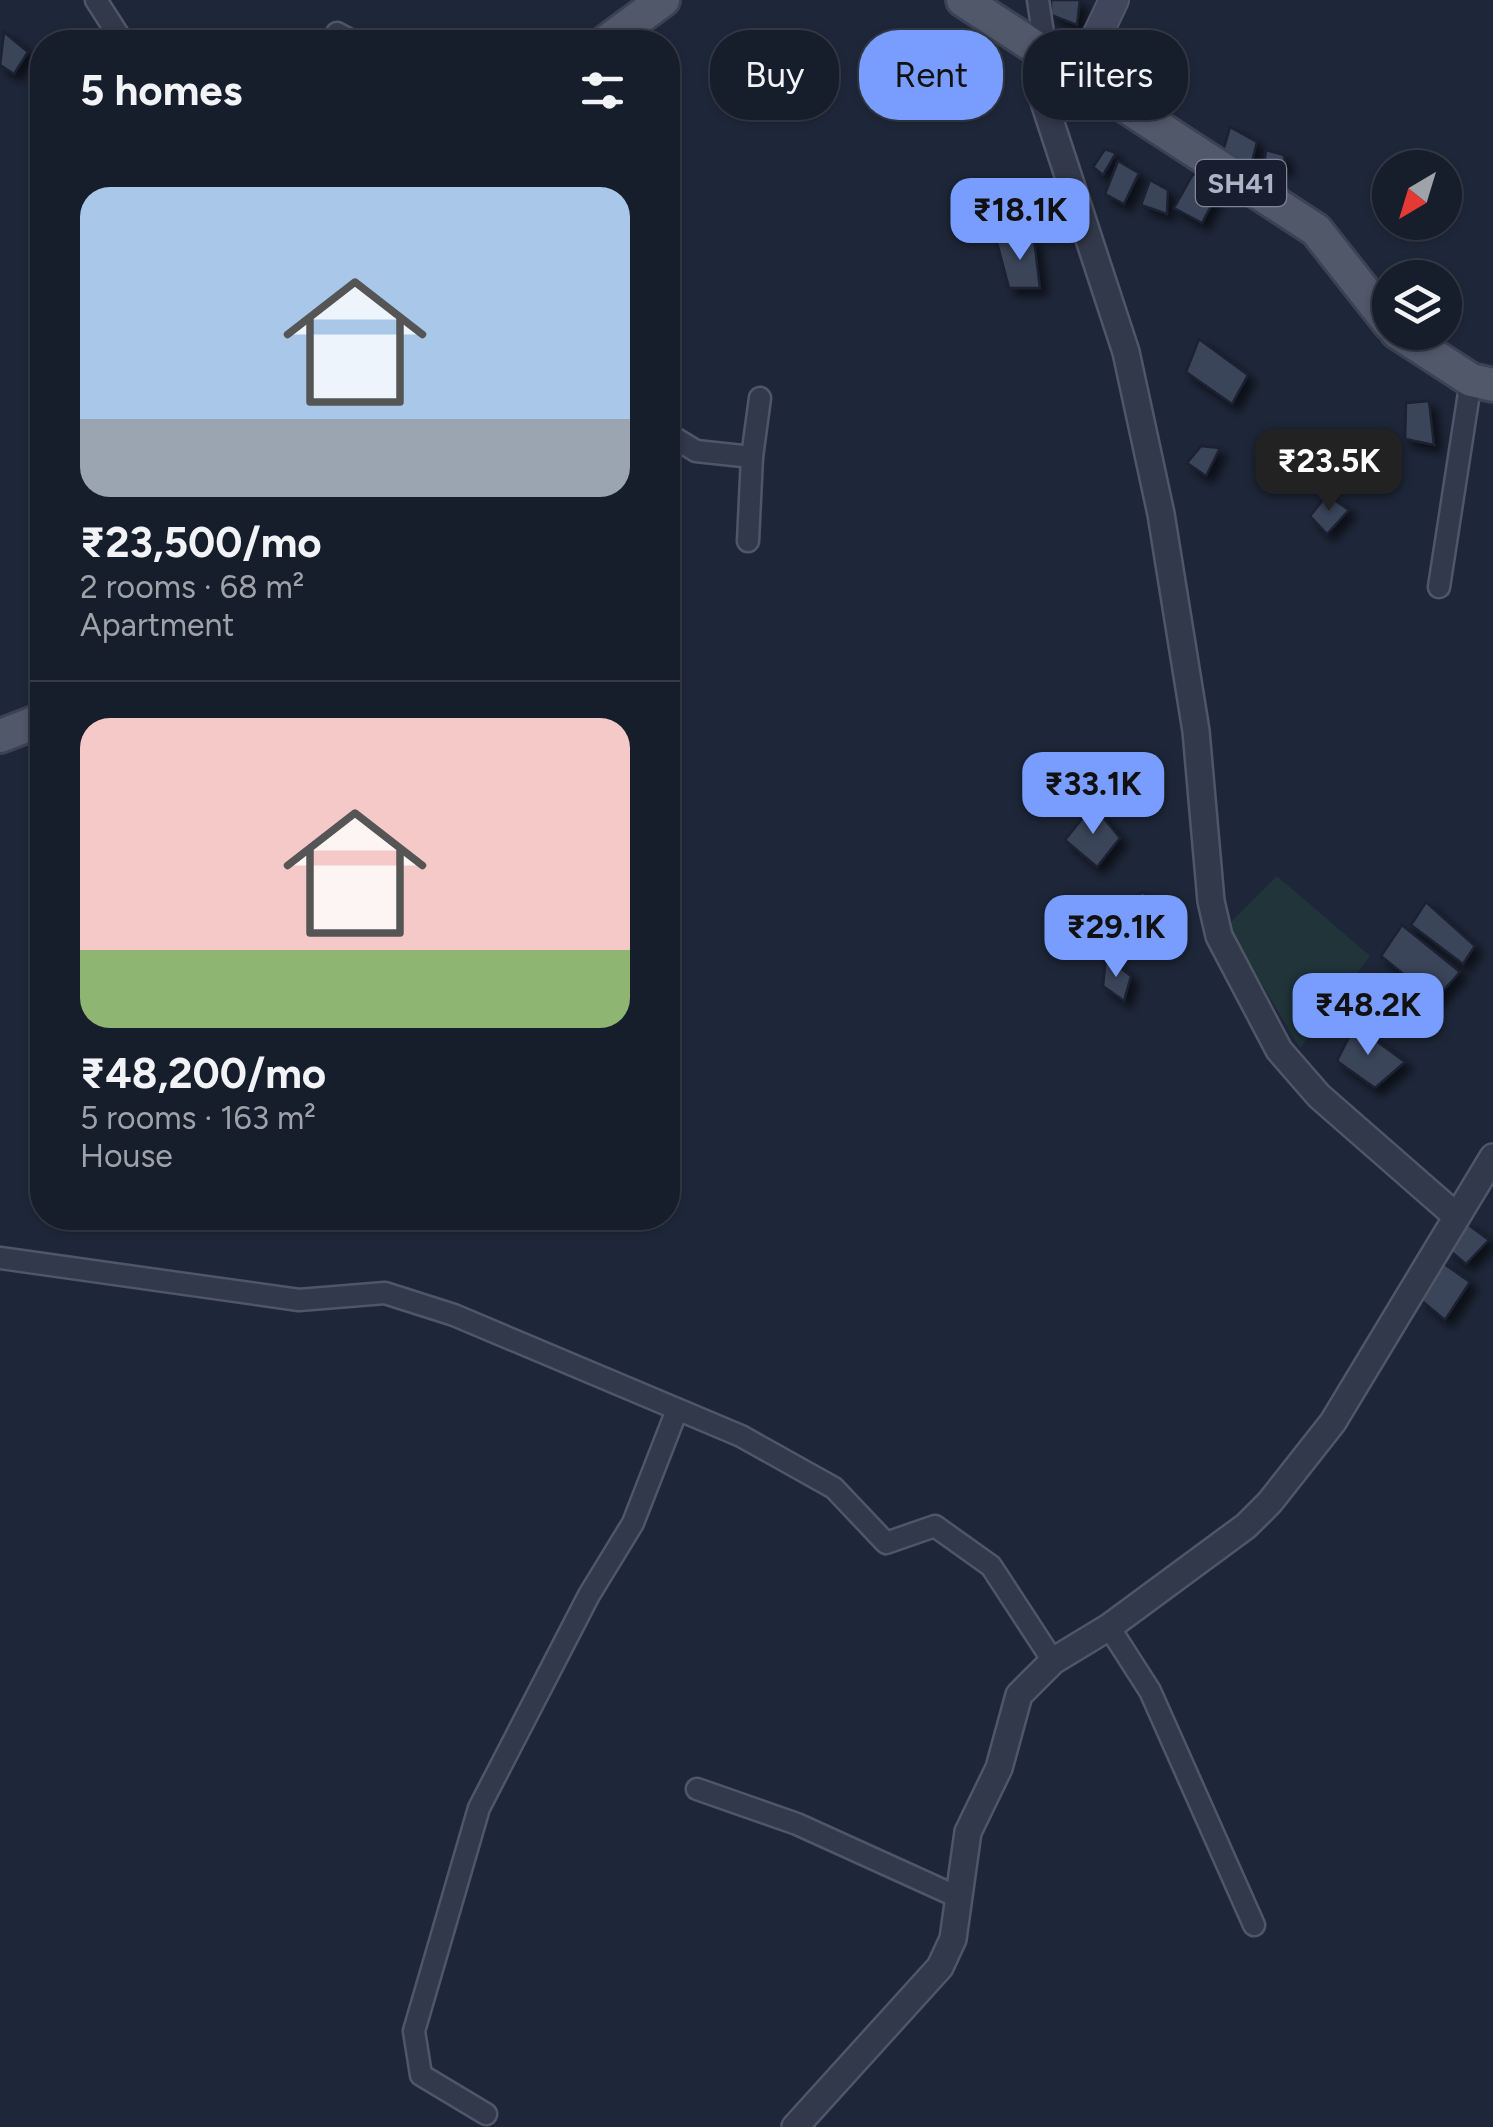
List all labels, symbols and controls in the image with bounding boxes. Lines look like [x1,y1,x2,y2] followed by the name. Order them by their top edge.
[710,30,839,120] chip: Buy
[859,30,1003,120] chip: Rent
[1023,30,1188,120] chip: Filters
[575,63,630,118] icon: filters
[80,65,242,116] text: 5 homes
[1372,150,1462,240] north arrow
[1372,150,1462,350] map controls
[1196,160,1286,206] road number: SH41
[939,178,1101,263] pin: ₹18.1K
[972,191,1068,229] text: ₹18.1K
[265,252,445,432] icon: home
[1372,260,1462,350] button: layers
[1248,429,1410,514] pin: ₹23.5K
[1277,442,1381,480] text: ₹23.5K
[80,517,322,568] text: ₹23,500/mo
[80,568,304,606] text: 2 rooms · 68 m²
[80,606,234,644] text: Apartment
[1012,752,1174,837] pin: ₹33.1K
[1044,765,1142,803] text: ₹33.1K
[265,783,445,963] icon: home
[1035,895,1197,980] pin: ₹29.1K
[1066,908,1166,946] text: ₹29.1K
[1287,973,1449,1058] pin: ₹48.2K
[1315,986,1421,1024] text: ₹48.2K
[80,1048,326,1099] text: ₹48,200/mo
[80,1099,316,1137] text: 5 rooms · 163 m²
[80,1137,173,1175] text: House

